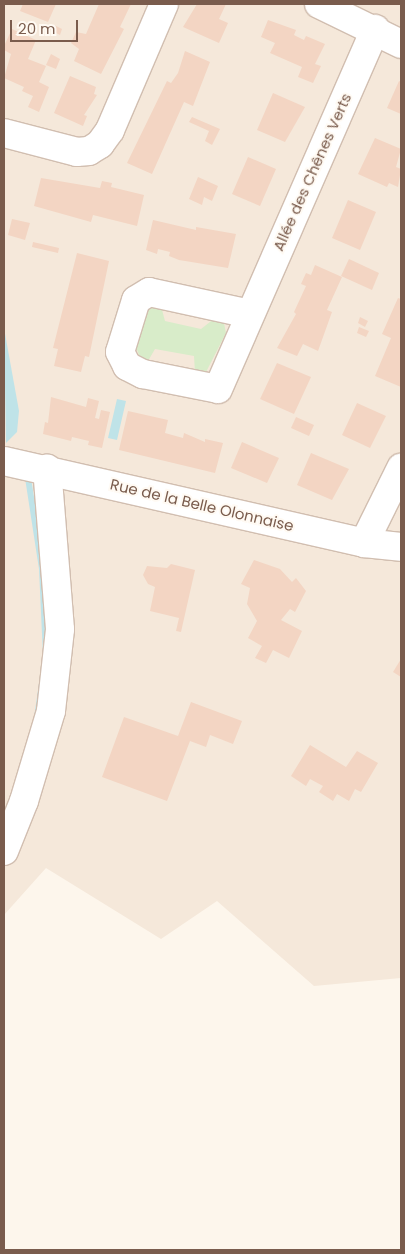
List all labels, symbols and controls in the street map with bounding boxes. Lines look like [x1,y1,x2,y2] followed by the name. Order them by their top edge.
[12,10,80,42] scale bar
[18,18,56,39] text: 20 m
[269,90,355,254] street label: Allée des Chênes Verts
[109,475,295,535] street label: Rue de la Belle Olonnaise

